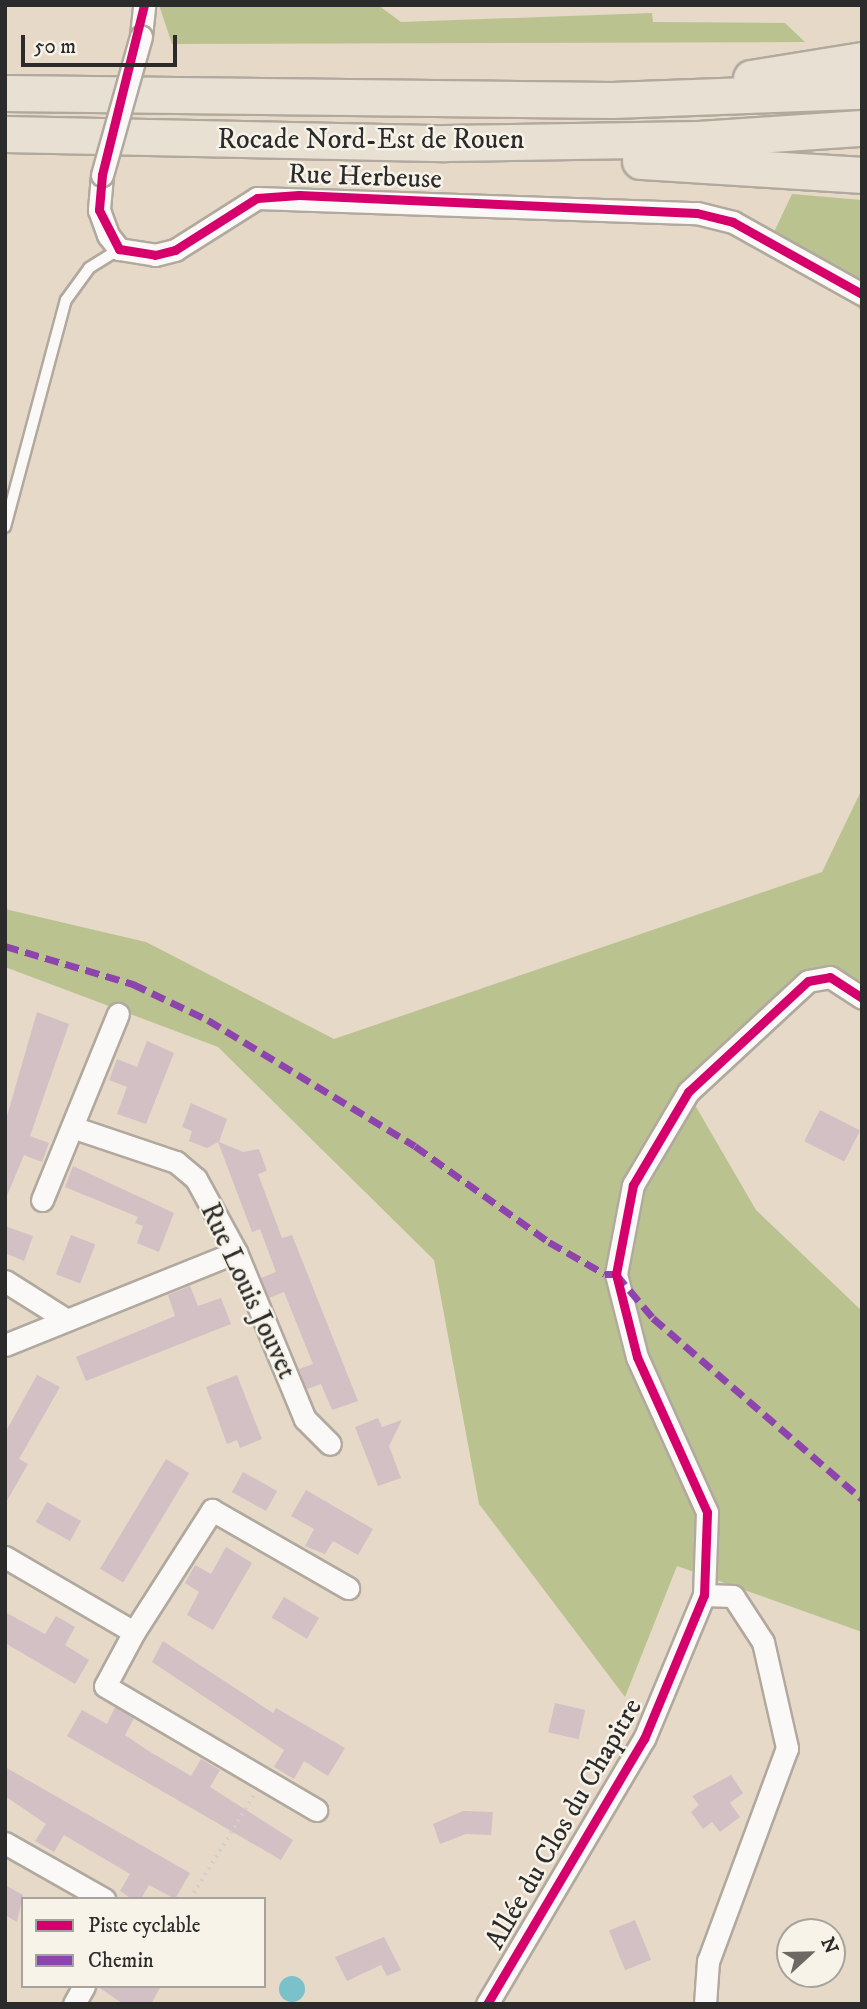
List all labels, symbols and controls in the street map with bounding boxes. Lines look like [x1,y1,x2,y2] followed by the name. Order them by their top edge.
[24,21,180,65] scale bar
[34,34,76,60] text: 50 m
[218,123,524,157] street label: Rocade Nord-Est de Rouen
[287,158,443,196] street label: Rue Herbeuse
[193,1198,303,1384] street label: Rue Louis Jouvet
[478,1693,650,1955] street label: Allée du Clos du Chapitre
[21,1897,266,1988] legend
[88,1913,200,1939] text: Piste cyclable
[776,1918,846,1988] north arrow
[815,1934,843,1957] text: N
[88,1948,154,1974] text: Chemin

